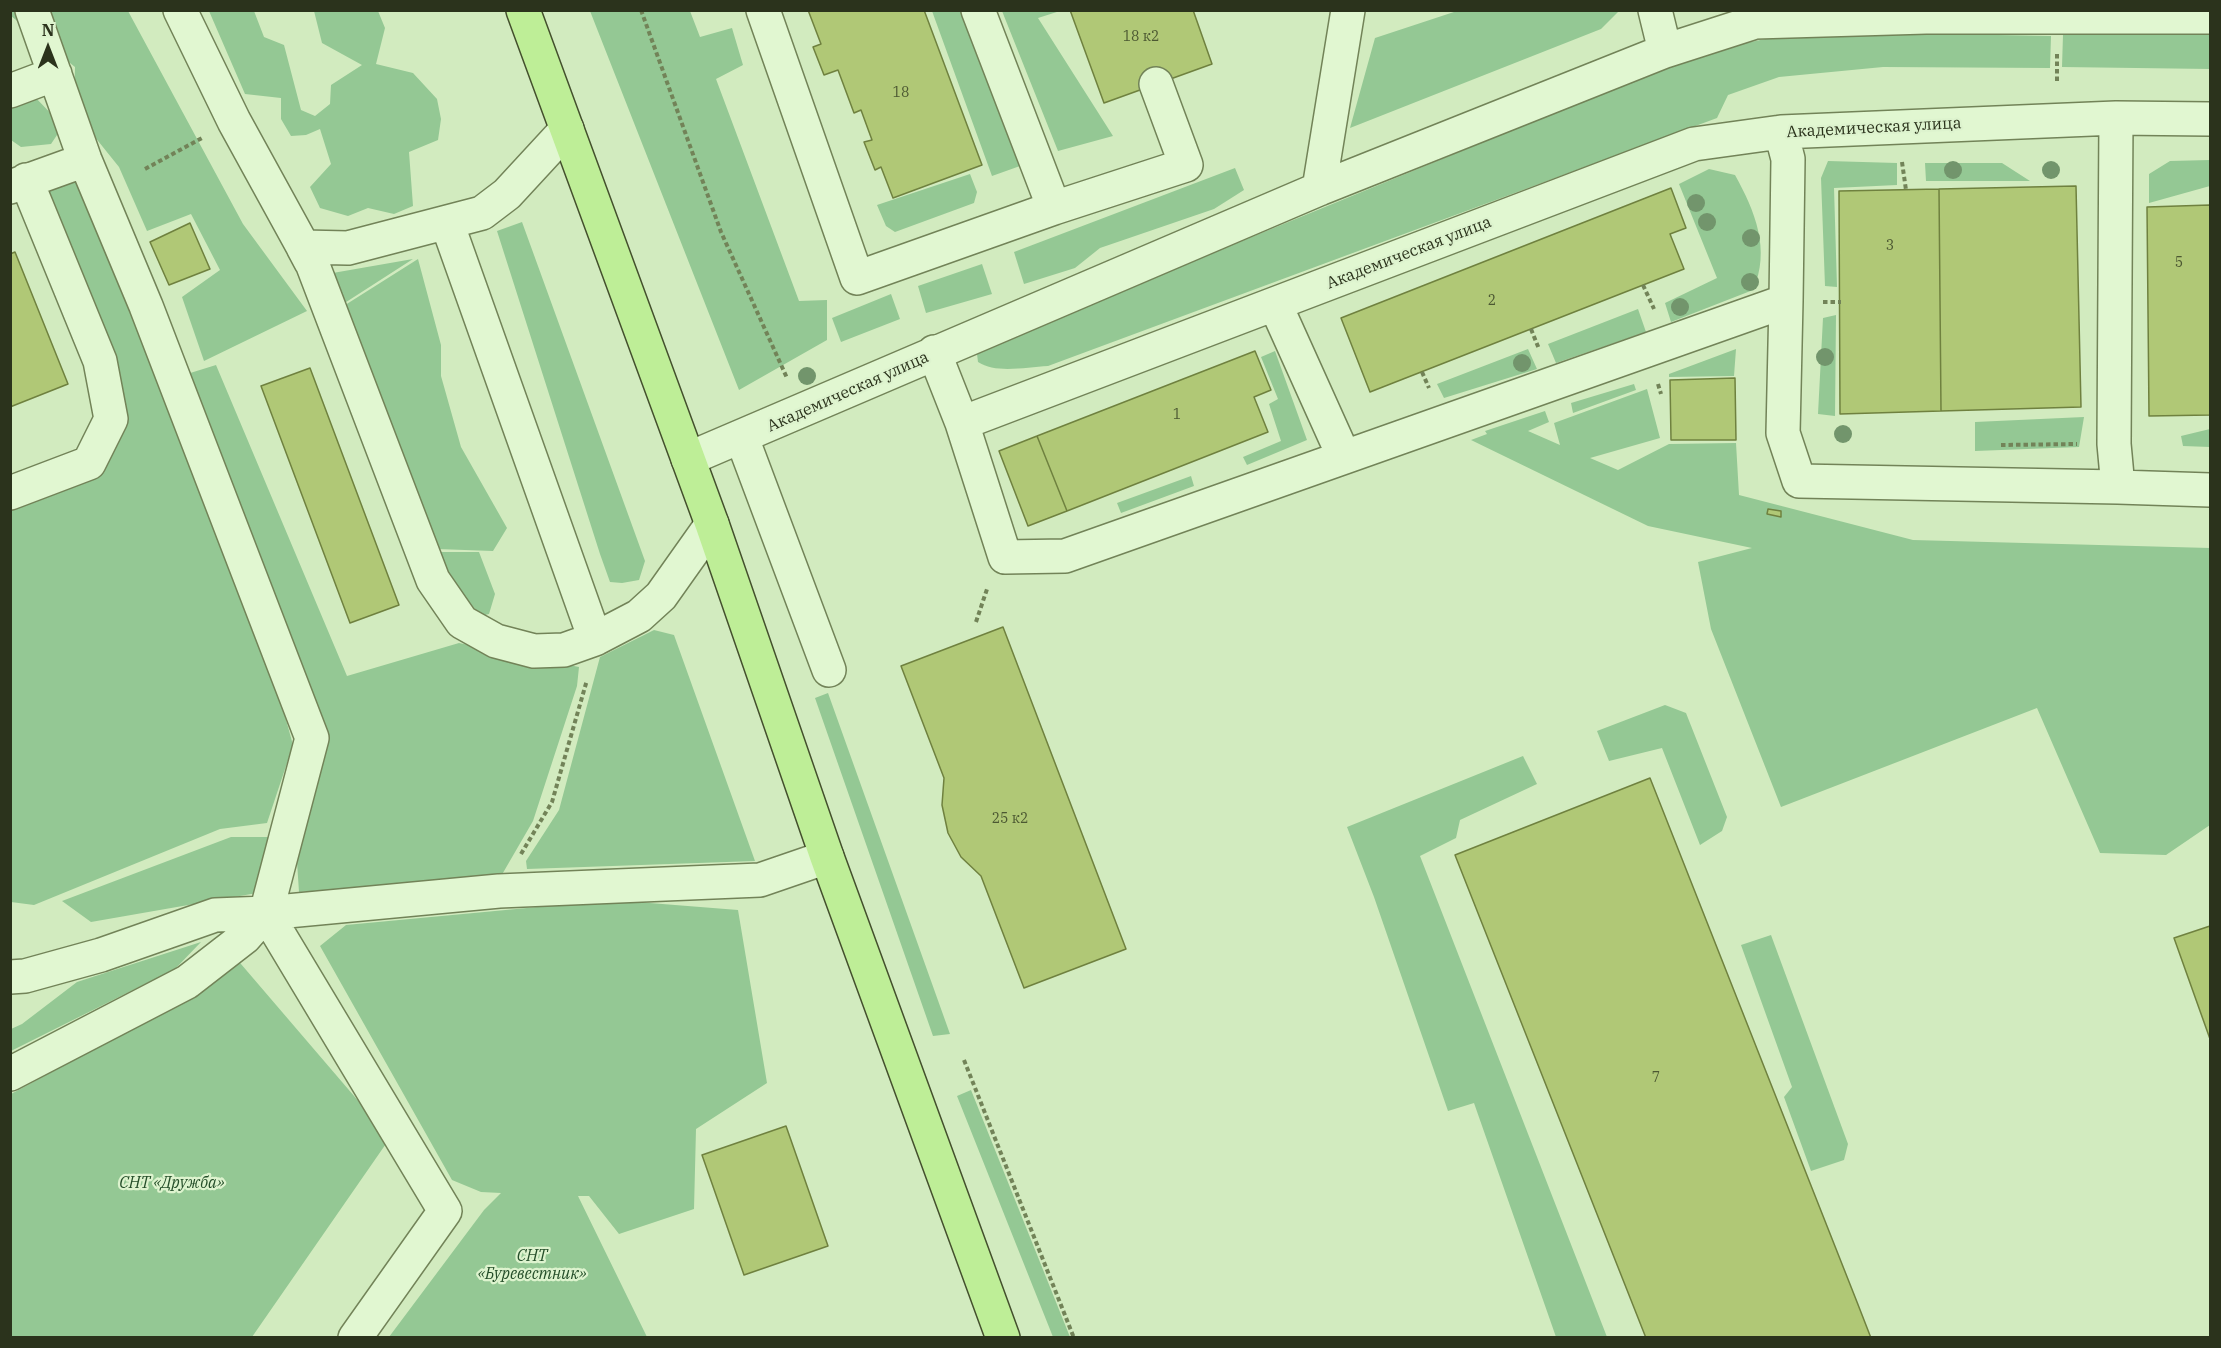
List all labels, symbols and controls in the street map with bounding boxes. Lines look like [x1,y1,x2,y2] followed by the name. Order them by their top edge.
[18,18,78,78] north arrow
[42,20,54,40] text: N
[1123,29,1159,45] house number: 18 к2
[893,85,909,101] house number: 18
[1786,114,1962,142] street label: Академическая улица
[1324,213,1494,293] street label: Академическая улица
[1886,238,1894,254] house number: 3
[2175,255,2183,271] house number: 5
[1488,293,1496,309] house number: 2
[764,348,932,436] street label: Академическая улица
[1173,407,1181,423] house number: 1
[992,811,1028,827] house number: 25 к2
[1652,1070,1660,1086] house number: 7
[119,1173,225,1193] park label: СНТ «Дружба»
[477,1246,587,1284] park label: СНТ «Буревестник»

